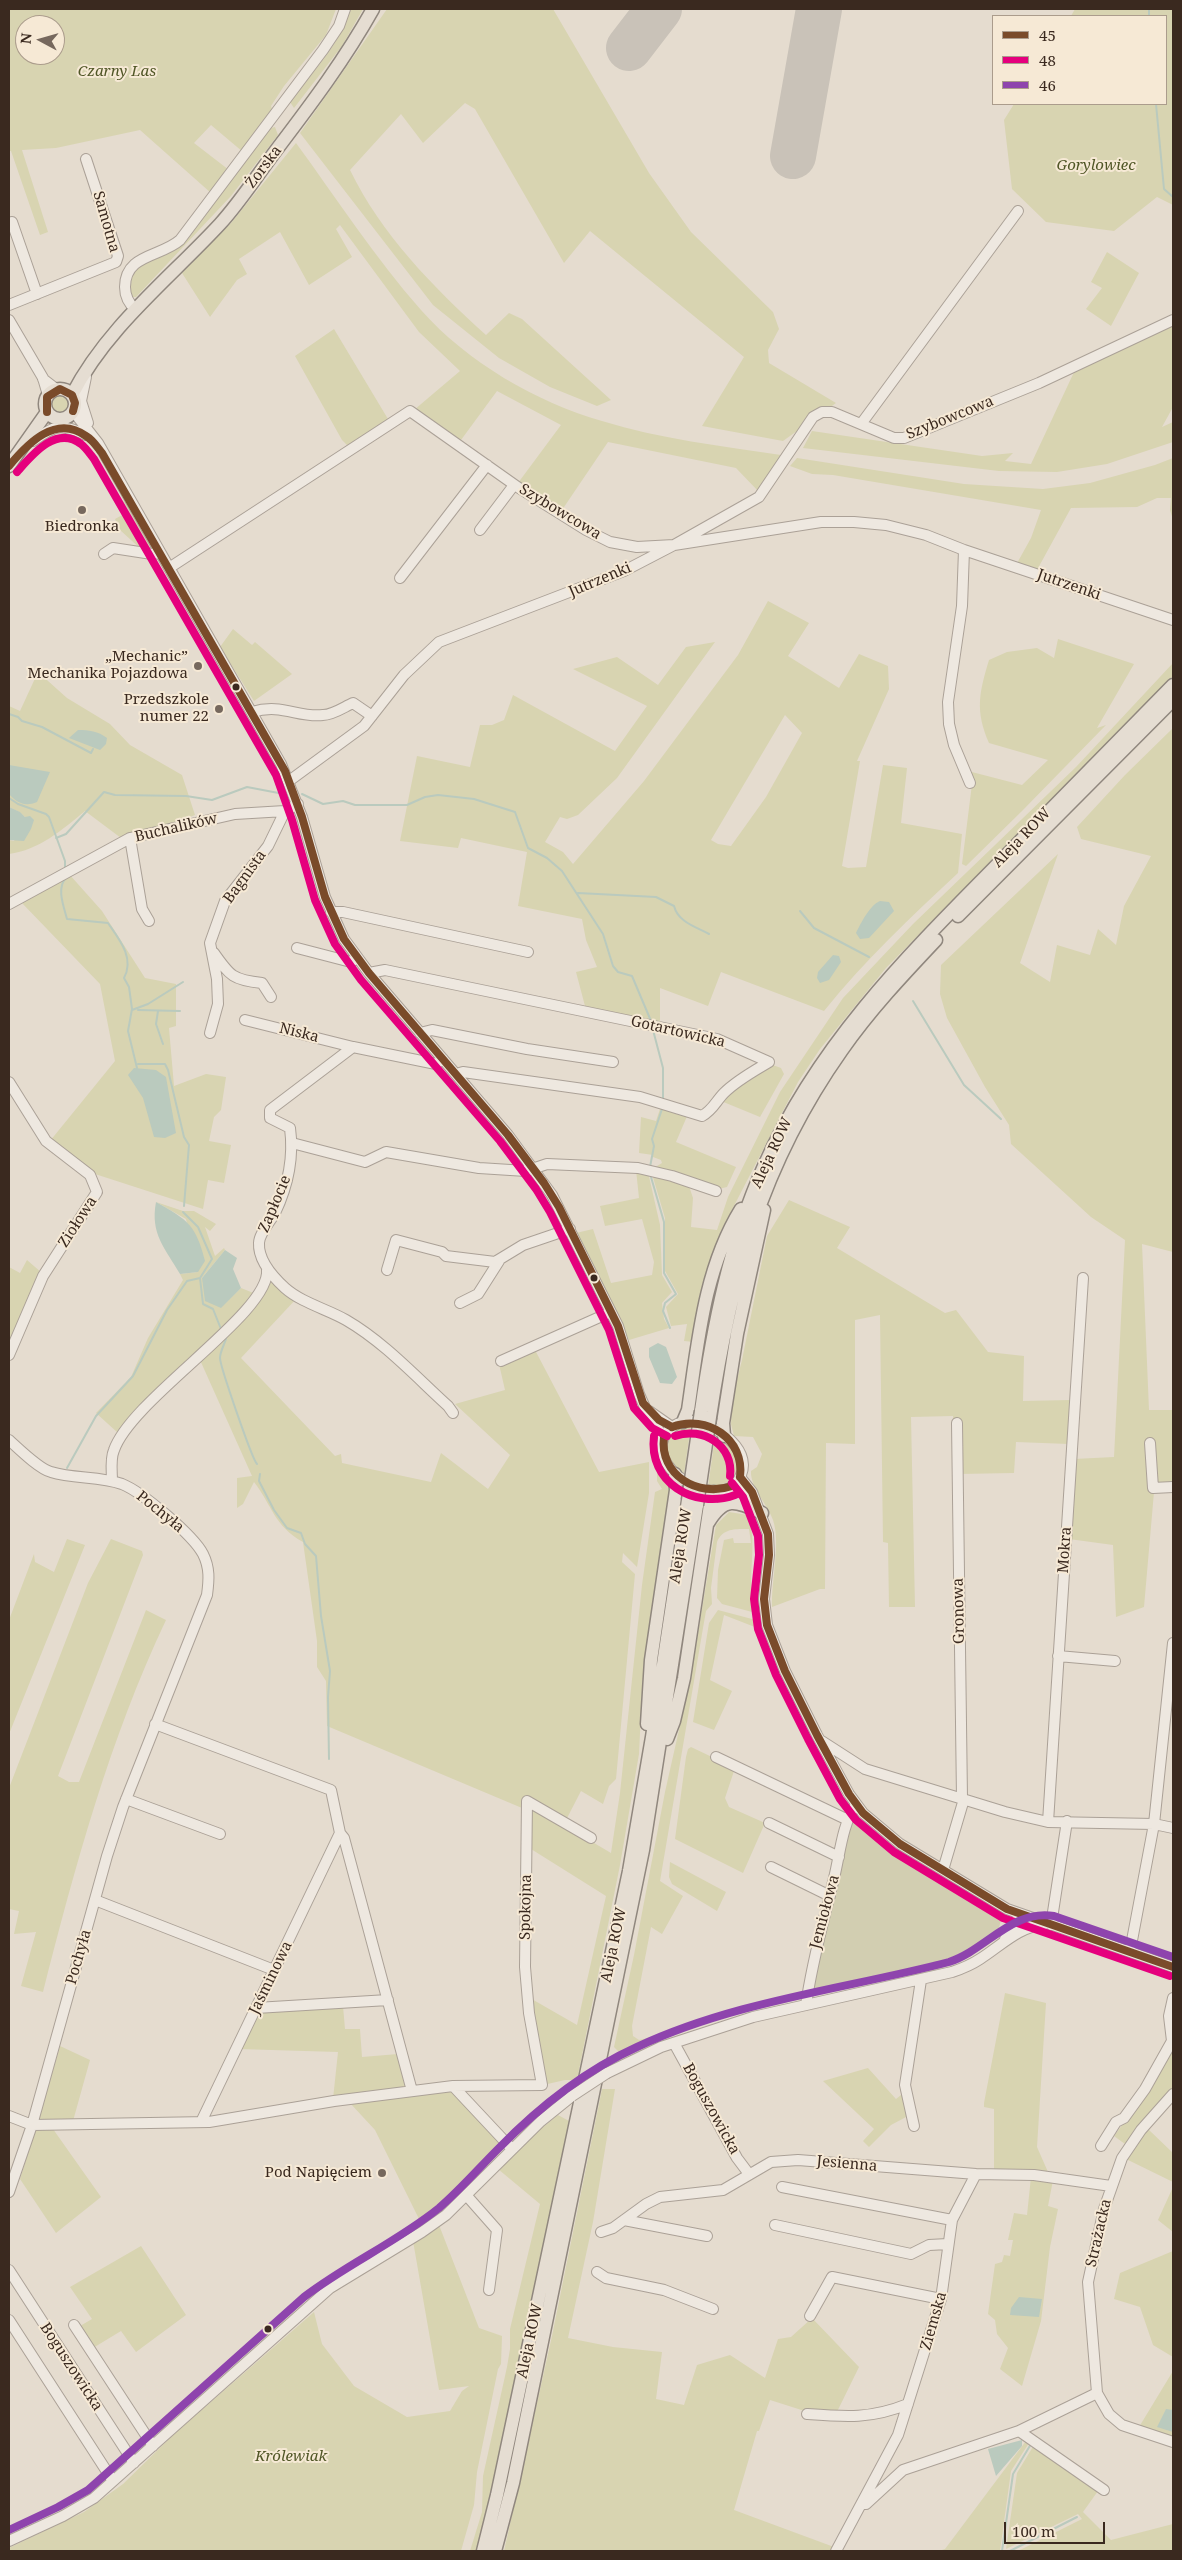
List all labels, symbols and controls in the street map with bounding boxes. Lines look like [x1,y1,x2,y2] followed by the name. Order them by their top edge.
[15,15,65,65] north arrow
[992,15,1167,105] legend
[1039,25,1056,45] text: 45
[16,32,36,45] text: N
[1039,50,1056,70] text: 48
[78,63,156,81] park label: Czarny Las
[1039,75,1056,95] text: 46
[242,142,286,192] street label: Żorska
[1057,157,1135,175] park label: Gorylowiec
[89,189,123,255] street label: Samotna
[904,392,996,444] street label: Szybowcowa
[516,480,604,544] street label: Szybowcowa
[76,504,88,516] marker: Biedronka
[45,518,119,536] place label: Biedronka
[566,559,634,601] street label: Jutrzenki
[1035,566,1103,604] street label: Jutrzenki
[27,648,188,683] place label: „Mechanic” Mechanika Pojazdowa
[192,660,204,672] marker: „Mechanic” Mechanika Pojazdowa
[231,682,241,692] unlabelled marker
[124,691,209,726] place label: Przedszkole numer 22
[213,703,225,715] marker: Przedszkole numer 22
[989,804,1055,872] street label: Aleja ROW
[133,810,219,846] street label: Buchalików
[220,847,270,907] street label: Bagnista
[629,1012,727,1052] street label: Gotartowicka
[277,1019,321,1047] street label: Niska
[748,1115,796,1191] street label: Aleja ROW
[255,1173,295,1235] street label: Zapłocie
[55,1193,101,1251] street label: Ziołowa
[589,1273,599,1283] unlabelled marker
[133,1487,187,1537] street label: Pochyła
[666,1507,696,1585] street label: Aleja ROW
[1054,1526,1076,1574] street label: Mokra
[949,1578,969,1644] street label: Gronowa
[806,1873,844,1951] street label: Jemiołowa
[516,1874,536,1940] street label: Spokojna
[597,1906,631,1984] street label: Aleja ROW
[63,1928,95,1986] street label: Pochyła
[246,1938,296,2018] street label: Jaśminowa
[679,2060,743,2158] street label: Boguszowicka
[816,2152,878,2176] street label: Jesienna
[265,2164,372,2182] place label: Pod Napięciem
[376,2167,388,2179] marker: Pod Napięciem
[1082,2197,1116,2269] street label: Strażacka
[917,2290,951,2352] street label: Ziemska
[513,2302,547,2380] street label: Aleja ROW
[36,2320,106,2414] street label: Boguszowicka
[263,2324,273,2334] unlabelled marker
[255,2448,327,2466] park label: Królewiak
[1007,2512,1108,2544] scale bar
[1012,2521,1055,2541] text: 100 m

